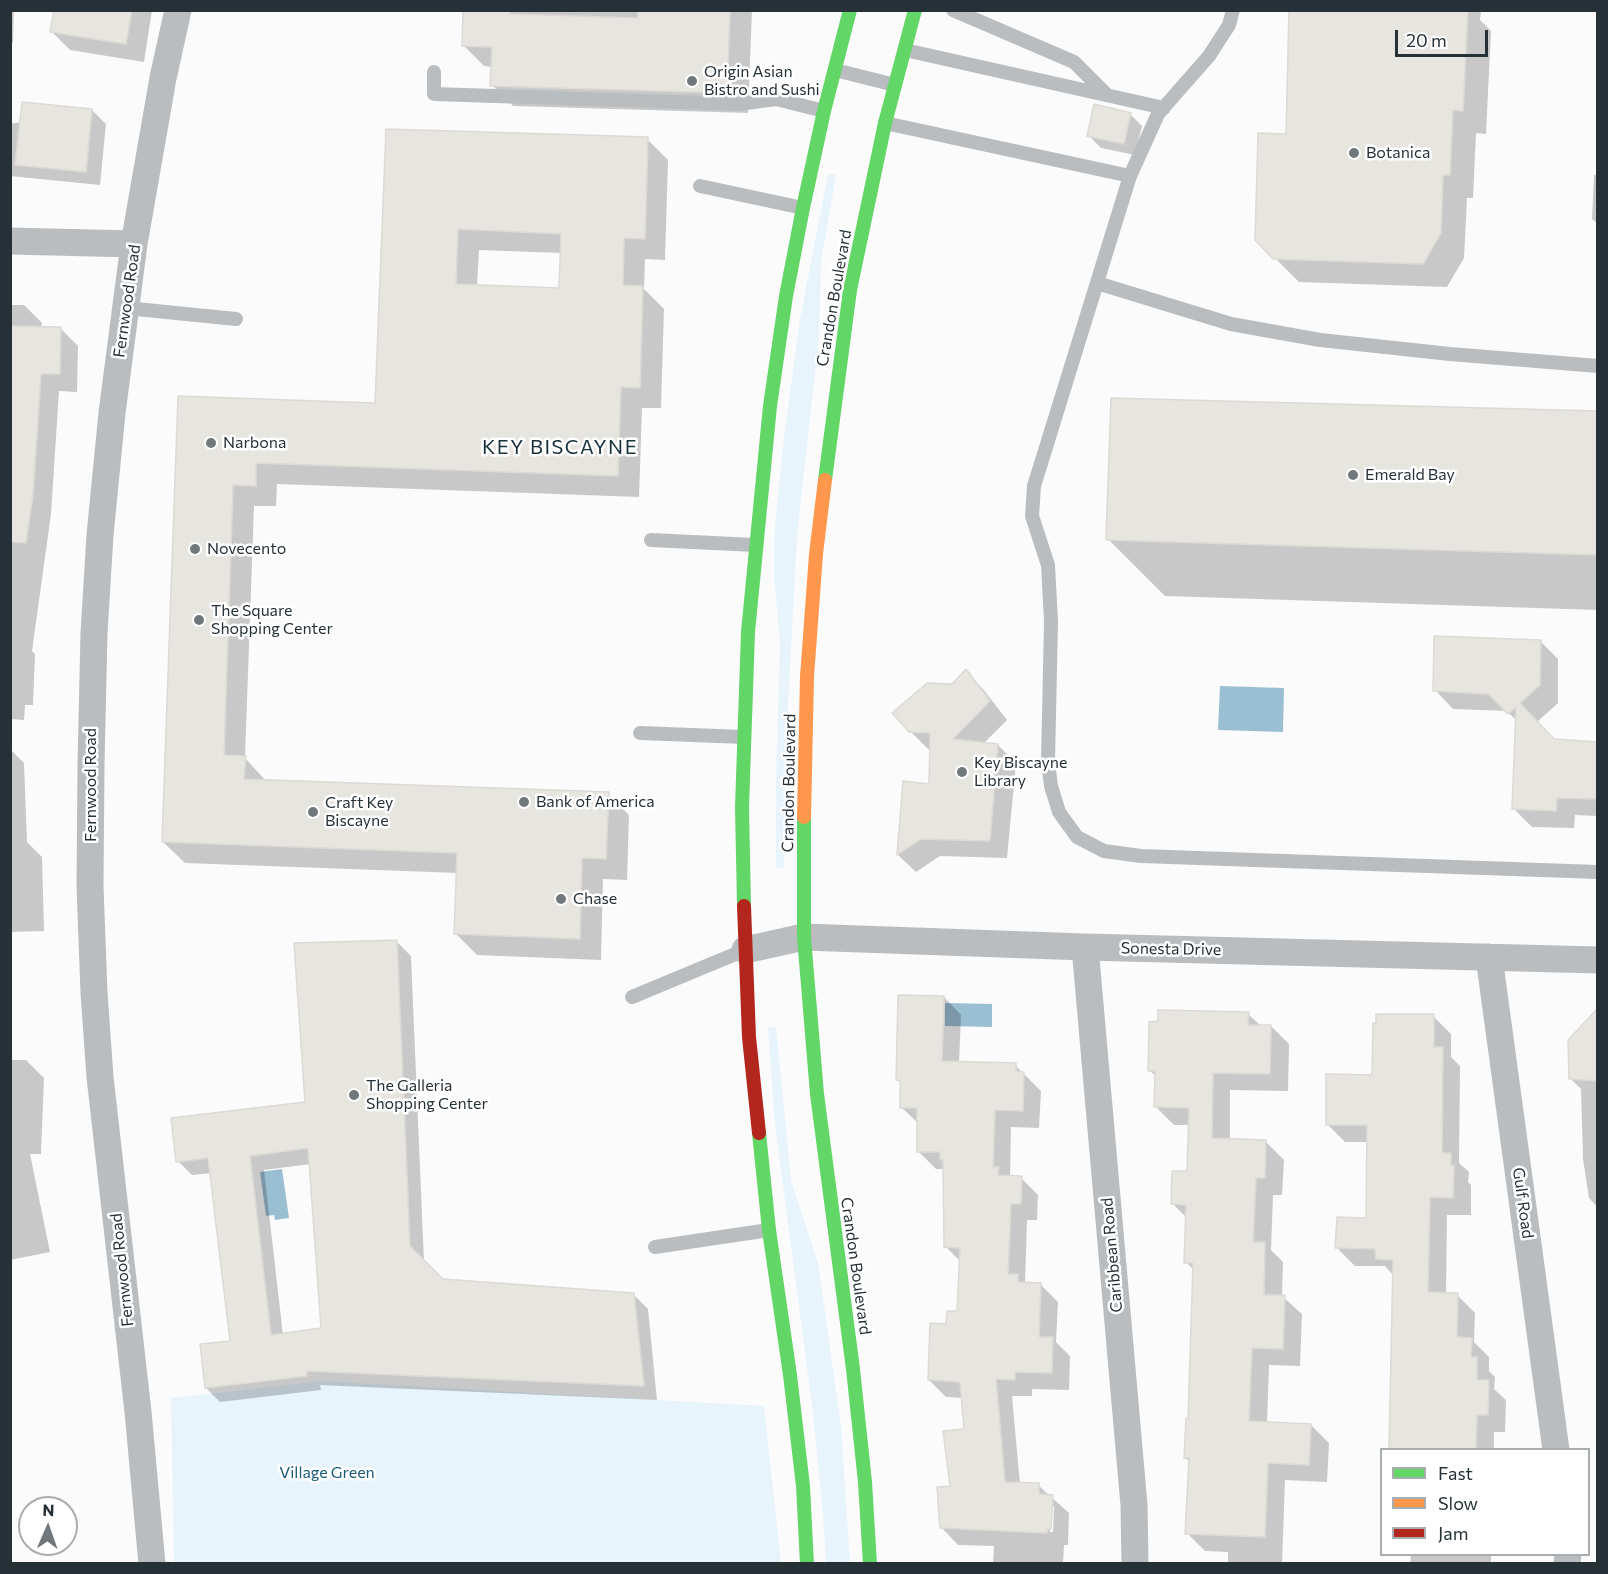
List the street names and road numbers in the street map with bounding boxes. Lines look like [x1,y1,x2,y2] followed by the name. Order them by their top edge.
[813,228,855,368] street label: Crandon Boulevard
[110,243,144,359] street label: Fernwood Road
[778,714,800,852] street label: Crandon Boulevard
[81,728,101,842] street label: Fernwood Road
[1121,939,1221,959] street label: Sonesta Drive
[1509,1166,1537,1240] street label: Gulf Road
[837,1196,875,1336] street label: Crandon Boulevard
[1097,1197,1127,1313] street label: Caribbean Road
[106,1212,138,1328] street label: Fernwood Road

